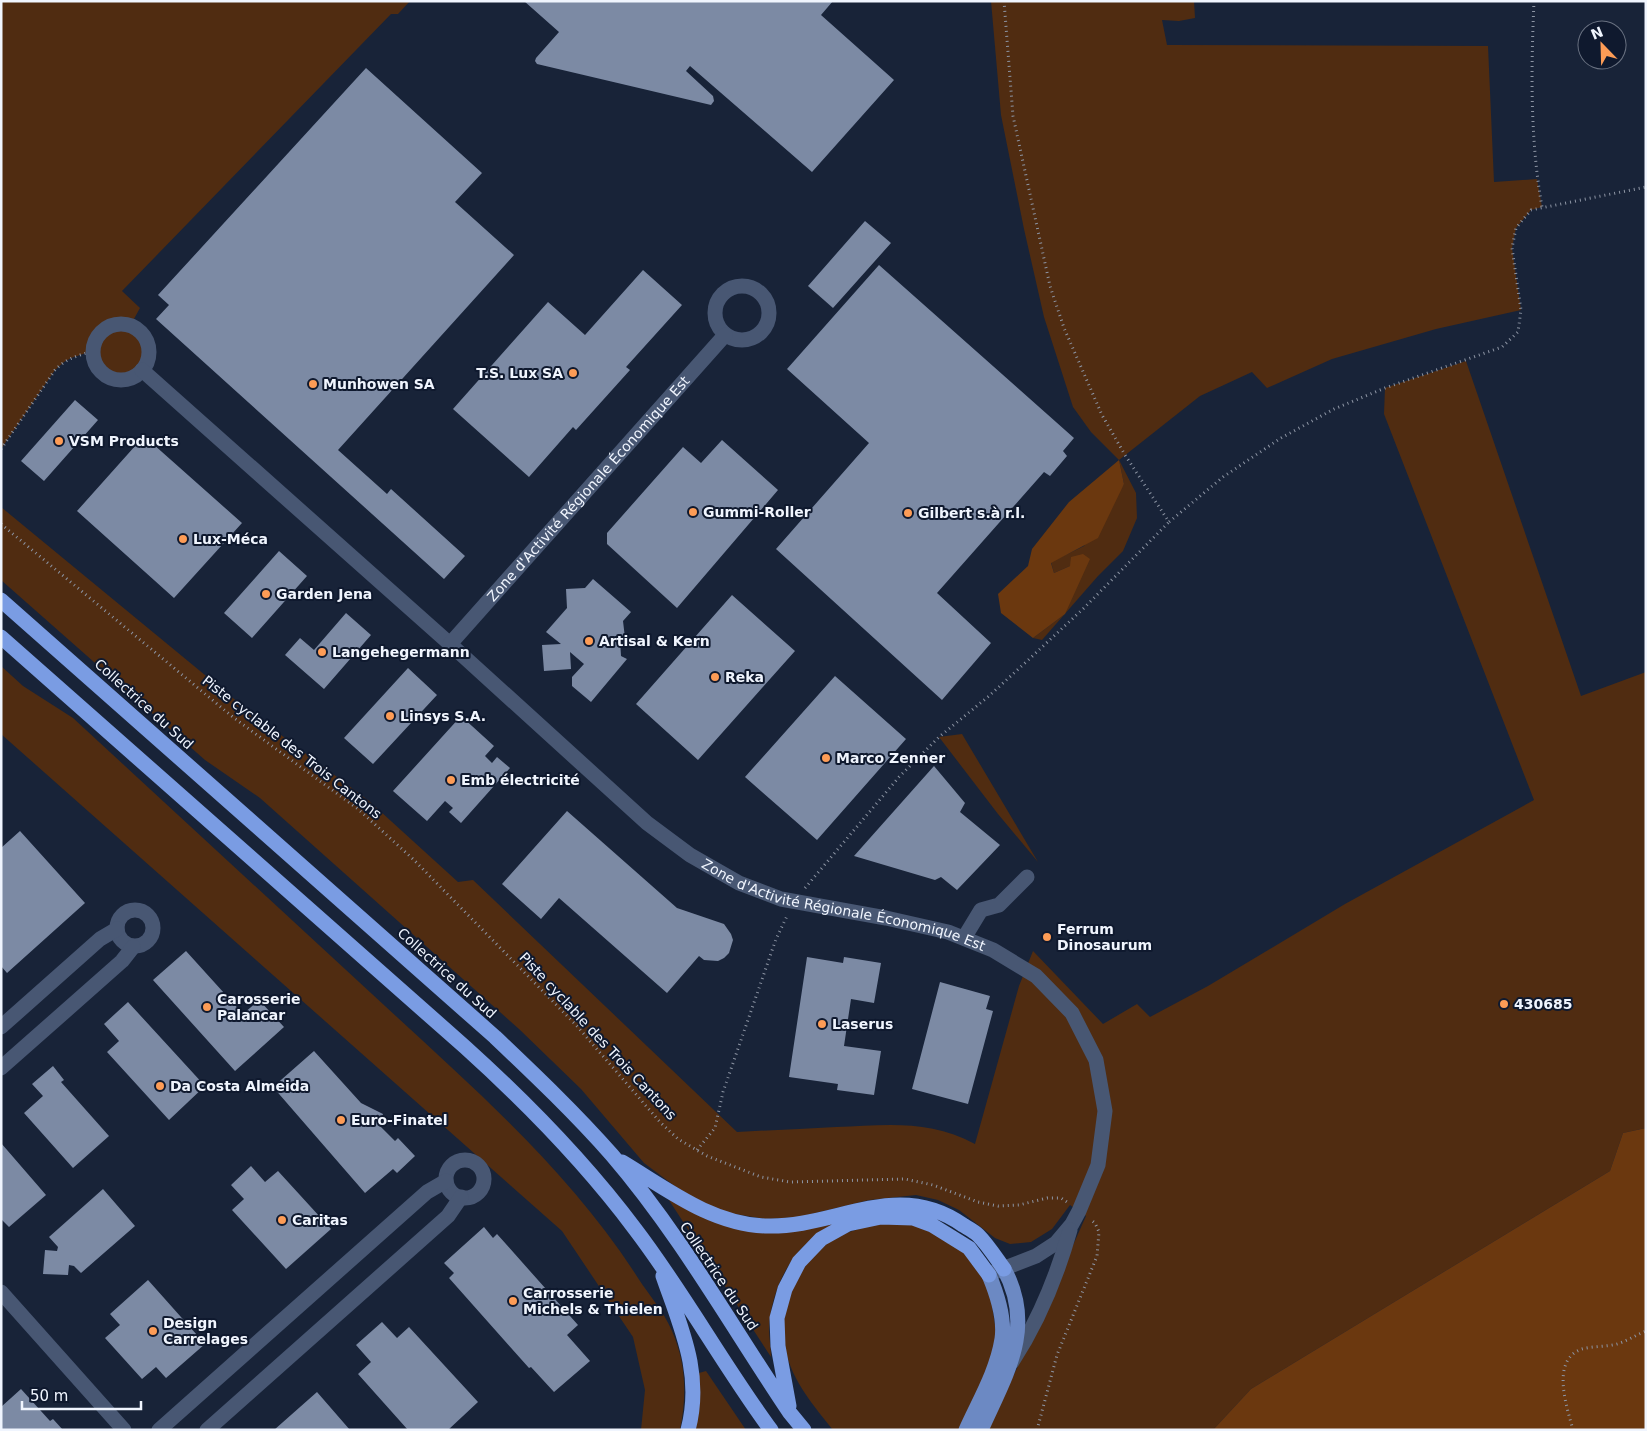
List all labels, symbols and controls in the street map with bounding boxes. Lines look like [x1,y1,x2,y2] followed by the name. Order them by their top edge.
[1577,20,1627,70] north arrow
[1588,23,1605,43] text: N
[476,365,563,381] place label: T.S. Lux SA
[567,367,579,379] marker: T.S. Lux SA
[484,372,693,605] street label: Zone d'Activité Régionale Économique Est
[323,376,435,392] place label: Munhowen SA
[307,378,319,390] marker: Munhowen SA
[69,433,179,449] place label: VSM Products
[53,435,65,447] marker: VSM Products
[703,504,811,520] place label: Gummi-Roller
[918,505,1025,521] place label: Gilbert s.à r.l.
[687,506,699,518] marker: Gummi-Roller
[902,507,914,519] marker: Gilbert s.à r.l.
[193,531,268,547] place label: Lux-Méca
[177,533,189,545] marker: Lux-Méca
[276,586,372,602] place label: Garden Jena
[260,588,272,600] marker: Garden Jena
[599,633,710,649] place label: Artisal & Kern
[583,635,595,647] marker: Artisal & Kern
[332,644,470,660] place label: Langehegermann
[316,646,328,658] marker: Langehegermann
[91,656,197,752] street label: Collectrice du Sud
[725,669,764,685] place label: Reka
[709,671,721,683] marker: Reka
[199,672,385,822] street label: Piste cyclable des Trois Cantons
[400,708,486,724] place label: Linsys S.A.
[384,710,396,722] marker: Linsys S.A.
[836,750,945,766] place label: Marco Zenner
[820,752,832,764] marker: Marco Zenner
[461,772,580,788] place label: Emb électricité
[445,774,457,786] marker: Emb électricité
[699,855,988,954] street label: Zone d'Activité Régionale Économique Est
[1057,921,1152,953] place label: Ferrum Dinosaurum
[394,925,500,1021] street label: Collectrice du Sud
[1041,931,1053,943] marker: Ferrum Dinosaurum
[516,949,680,1123] street label: Piste cyclable des Trois Cantons
[217,991,301,1023] place label: Carosserie Palancar
[1514,996,1572,1012] place label: 430685
[1498,998,1510,1010] marker: 430685
[201,1001,213,1013] marker: Carosserie Palancar
[832,1016,893,1032] place label: Laserus
[816,1018,828,1030] marker: Laserus
[170,1078,309,1094] place label: Da Costa Almeida
[154,1080,166,1092] marker: Da Costa Almeida
[351,1112,448,1128] place label: Euro-Finatel
[335,1114,347,1126] marker: Euro-Finatel
[292,1212,348,1228] place label: Caritas
[276,1214,288,1226] marker: Caritas
[677,1219,761,1333] street label: Collectrice du Sud
[523,1285,663,1317] place label: Carrosserie Michels & Thielen
[507,1295,519,1307] marker: Carrosserie Michels & Thielen
[163,1315,248,1347] place label: Design Carrelages
[147,1325,159,1337] marker: Design Carrelages
[22,1378,141,1410] scale bar
[30,1387,68,1405] text: 50 m

